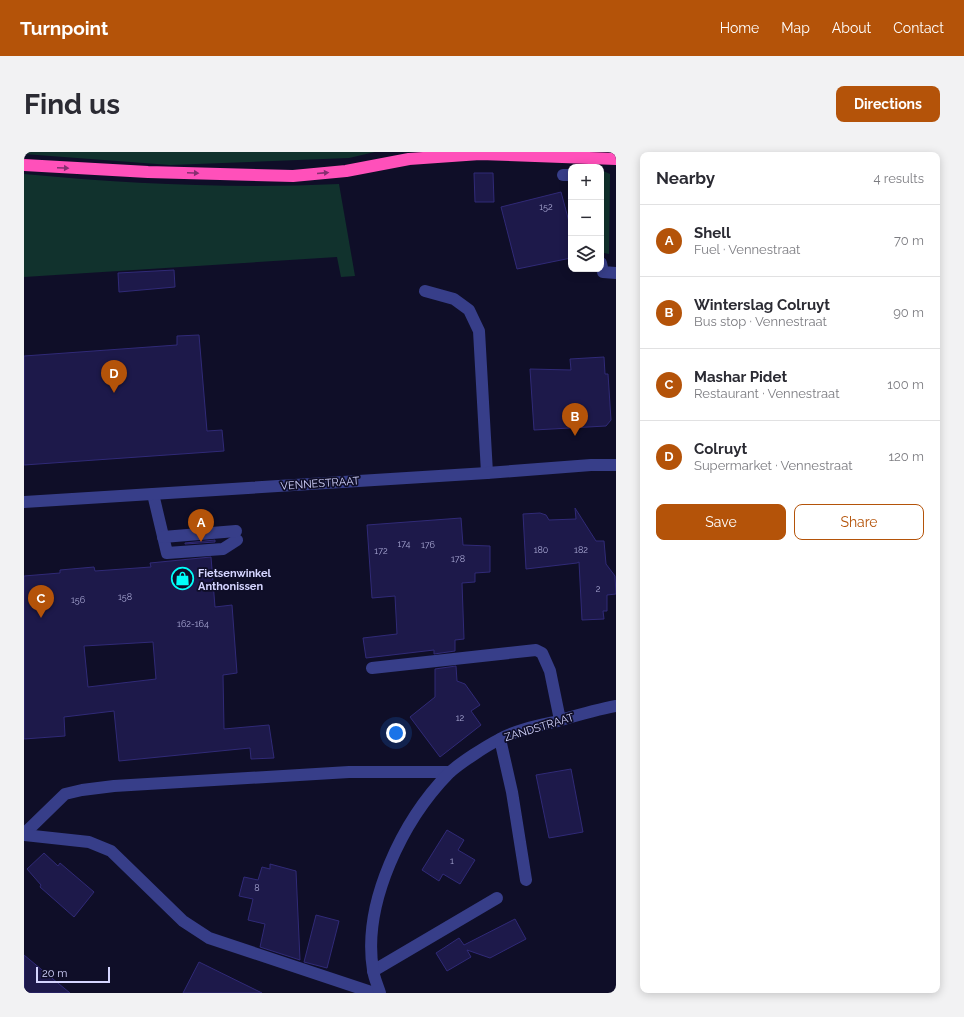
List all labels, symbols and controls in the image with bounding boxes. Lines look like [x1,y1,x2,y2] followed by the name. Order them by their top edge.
[20,17,108,39] text: Turnpoint
[720,20,759,36] text: Home
[781,20,810,36] text: Map
[832,20,871,36] text: About
[893,20,944,36] text: Contact
[836,86,940,122] button: Directions
[24,88,120,121] text: Find us
[568,164,604,272] map controls
[568,164,604,200] button: +
[57,165,69,172] one-way arrow
[656,168,715,188] text: Nearby
[187,170,200,176] one-way arrow
[317,170,329,176] one-way arrow
[873,171,924,186] text: 4 results
[568,200,604,236] button: −
[539,202,553,212] house number: 152
[694,224,731,242] text: Shell
[665,233,673,248] text: A
[894,233,924,248] text: 70 m
[568,236,604,272] button: layers
[694,242,800,257] text: Fuel · Vennestraat
[694,296,830,314] text: Winterslag Colruyt
[665,305,673,320] text: B
[893,305,924,320] text: 90 m
[694,314,827,329] text: Bus stop · Vennestraat
[101,360,127,393] pin: D
[694,368,787,386] text: Mashar Pidet
[665,377,673,392] text: C
[887,377,924,392] text: 100 m
[694,386,840,401] text: Restaurant · Vennestraat
[562,403,588,436] pin: B
[694,440,747,458] text: Colruyt
[664,449,674,464] text: D
[888,449,924,464] text: 120 m
[694,458,853,473] text: Supermarket · Vennestraat
[280,474,360,493] street label: VENNESTRAAT
[656,504,786,540] button: Save
[794,504,924,540] button: Share
[188,509,214,542] pin: A
[397,539,411,549] house number: 174
[421,540,436,550] house number: 176
[534,545,549,555] house number: 180
[574,545,588,555] house number: 182
[374,546,388,556] house number: 172
[451,554,465,564] house number: 178
[169,566,195,592] shop icon: Fietsenwinkel Anthonissen
[198,567,272,593] place label: Fietsenwinkel Anthonissen
[596,584,601,594] house number: 2
[28,585,54,618] pin: C
[118,592,132,602] house number: 158
[71,595,86,605] house number: 156
[177,619,209,629] house number: 162-164
[503,711,576,744] street label: ZANDSTRAAT
[456,713,465,723] house number: 12
[386,723,406,743] your location
[450,856,454,866] house number: 1
[254,883,260,893] house number: 8
[36,965,110,984] scale bar
[42,967,67,980] text: 20 m

